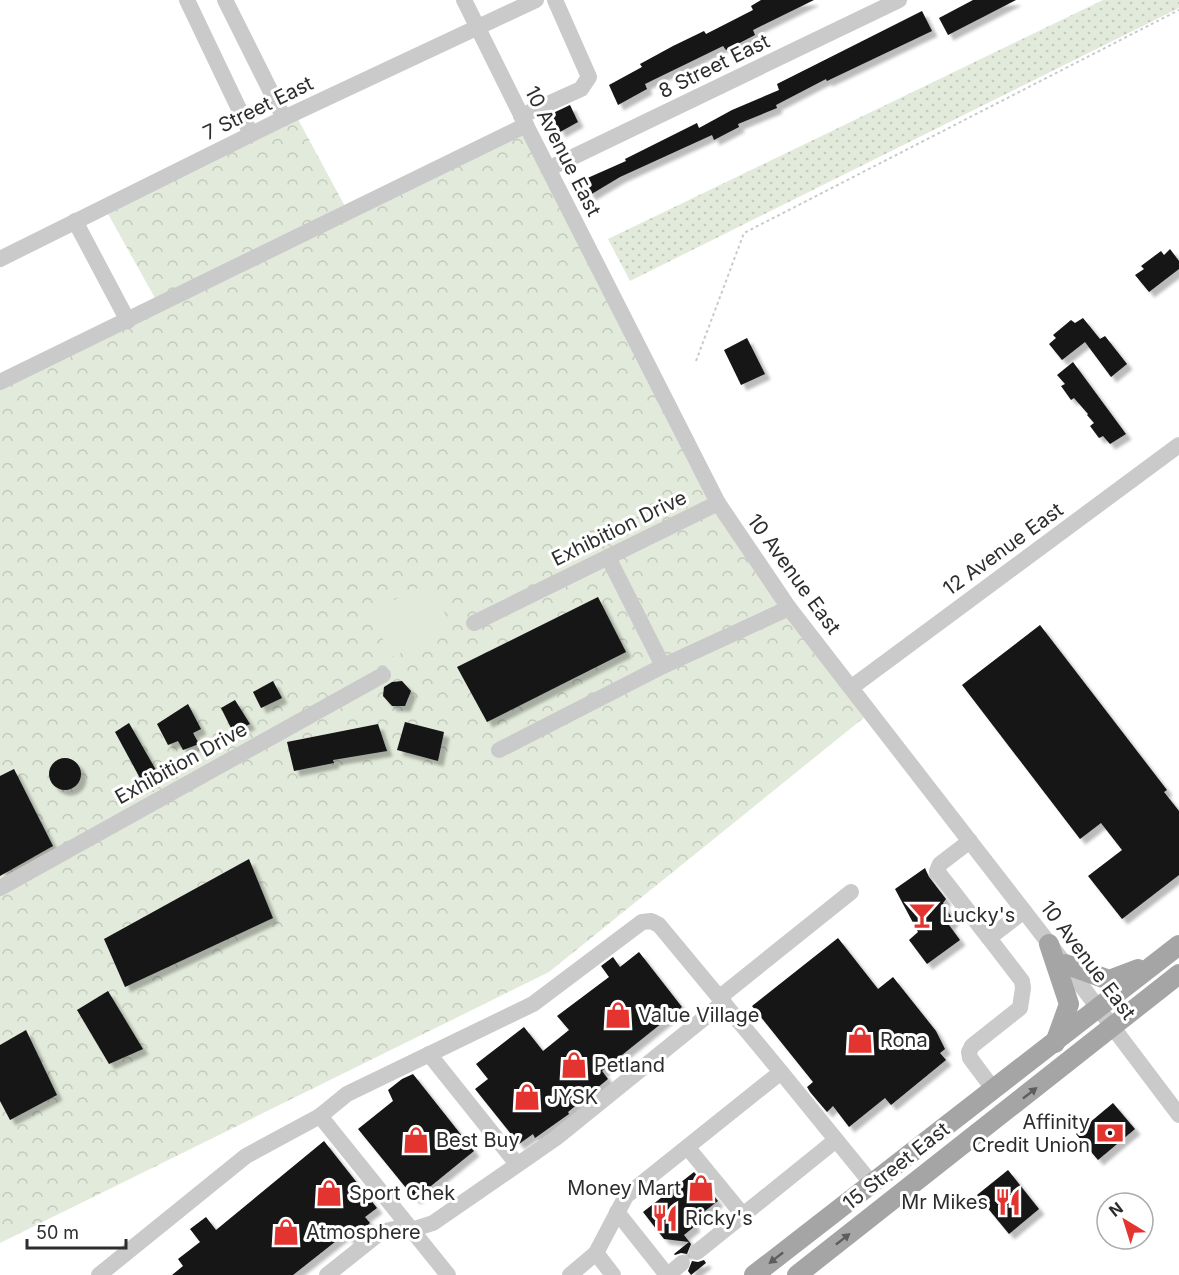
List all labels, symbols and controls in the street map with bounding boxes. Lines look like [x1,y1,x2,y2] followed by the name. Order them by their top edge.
[655,29,774,103] street label: 8 Street East
[199,71,317,145] street label: 7 Street East
[520,82,606,220] street label: 10 Avenue East
[548,485,690,571] street label: Exhibition Drive
[938,497,1068,600] street label: 12 Avenue East
[742,509,846,639] street label: 10 Avenue East
[111,717,251,809] street label: Exhibition Drive
[1036,896,1141,1025] street label: 10 Avenue East
[907,900,937,930] bar icon: Lucky's
[942,903,1015,927] place label: Lucky's
[603,1000,633,1030] shop icon: Value Village
[638,1003,759,1027] place label: Value Village
[845,1025,875,1055] shop icon: Rona
[880,1028,928,1052] place label: Rona
[559,1050,589,1080] shop icon: Petland
[594,1053,665,1077] place label: Petland
[512,1082,542,1112] shop icon: JYSK
[547,1085,598,1109] place label: JYSK
[1022,1087,1037,1099] one-way arrow
[972,1110,1090,1157] place label: Affinity Credit Union
[838,1117,954,1215] street label: 15 Street East
[1095,1118,1125,1148] bank icon: Affinity Credit Union
[401,1125,431,1155] shop icon: Best Buy
[436,1128,520,1152] place label: Best Buy
[686,1173,716,1203] shop icon: Money Mart
[567,1176,681,1200] place label: Money Mart
[314,1178,344,1208] shop icon: Sport Chek
[349,1181,455,1205] place label: Sport Chek
[993,1187,1023,1217] restaurant icon: Mr Mikes
[901,1190,988,1214] place label: Mr Mikes
[1095,1191,1155,1251] north arrow
[1105,1198,1127,1221] text: N
[650,1203,680,1233] restaurant icon: Ricky's
[685,1206,753,1230] place label: Ricky's
[27,1212,126,1250] scale bar
[271,1217,301,1247] shop icon: Atmosphere
[306,1220,421,1244] place label: Atmosphere
[36,1222,79,1243] text: 50 m
[835,1232,851,1245] one-way arrow
[768,1252,784,1265] one-way arrow

